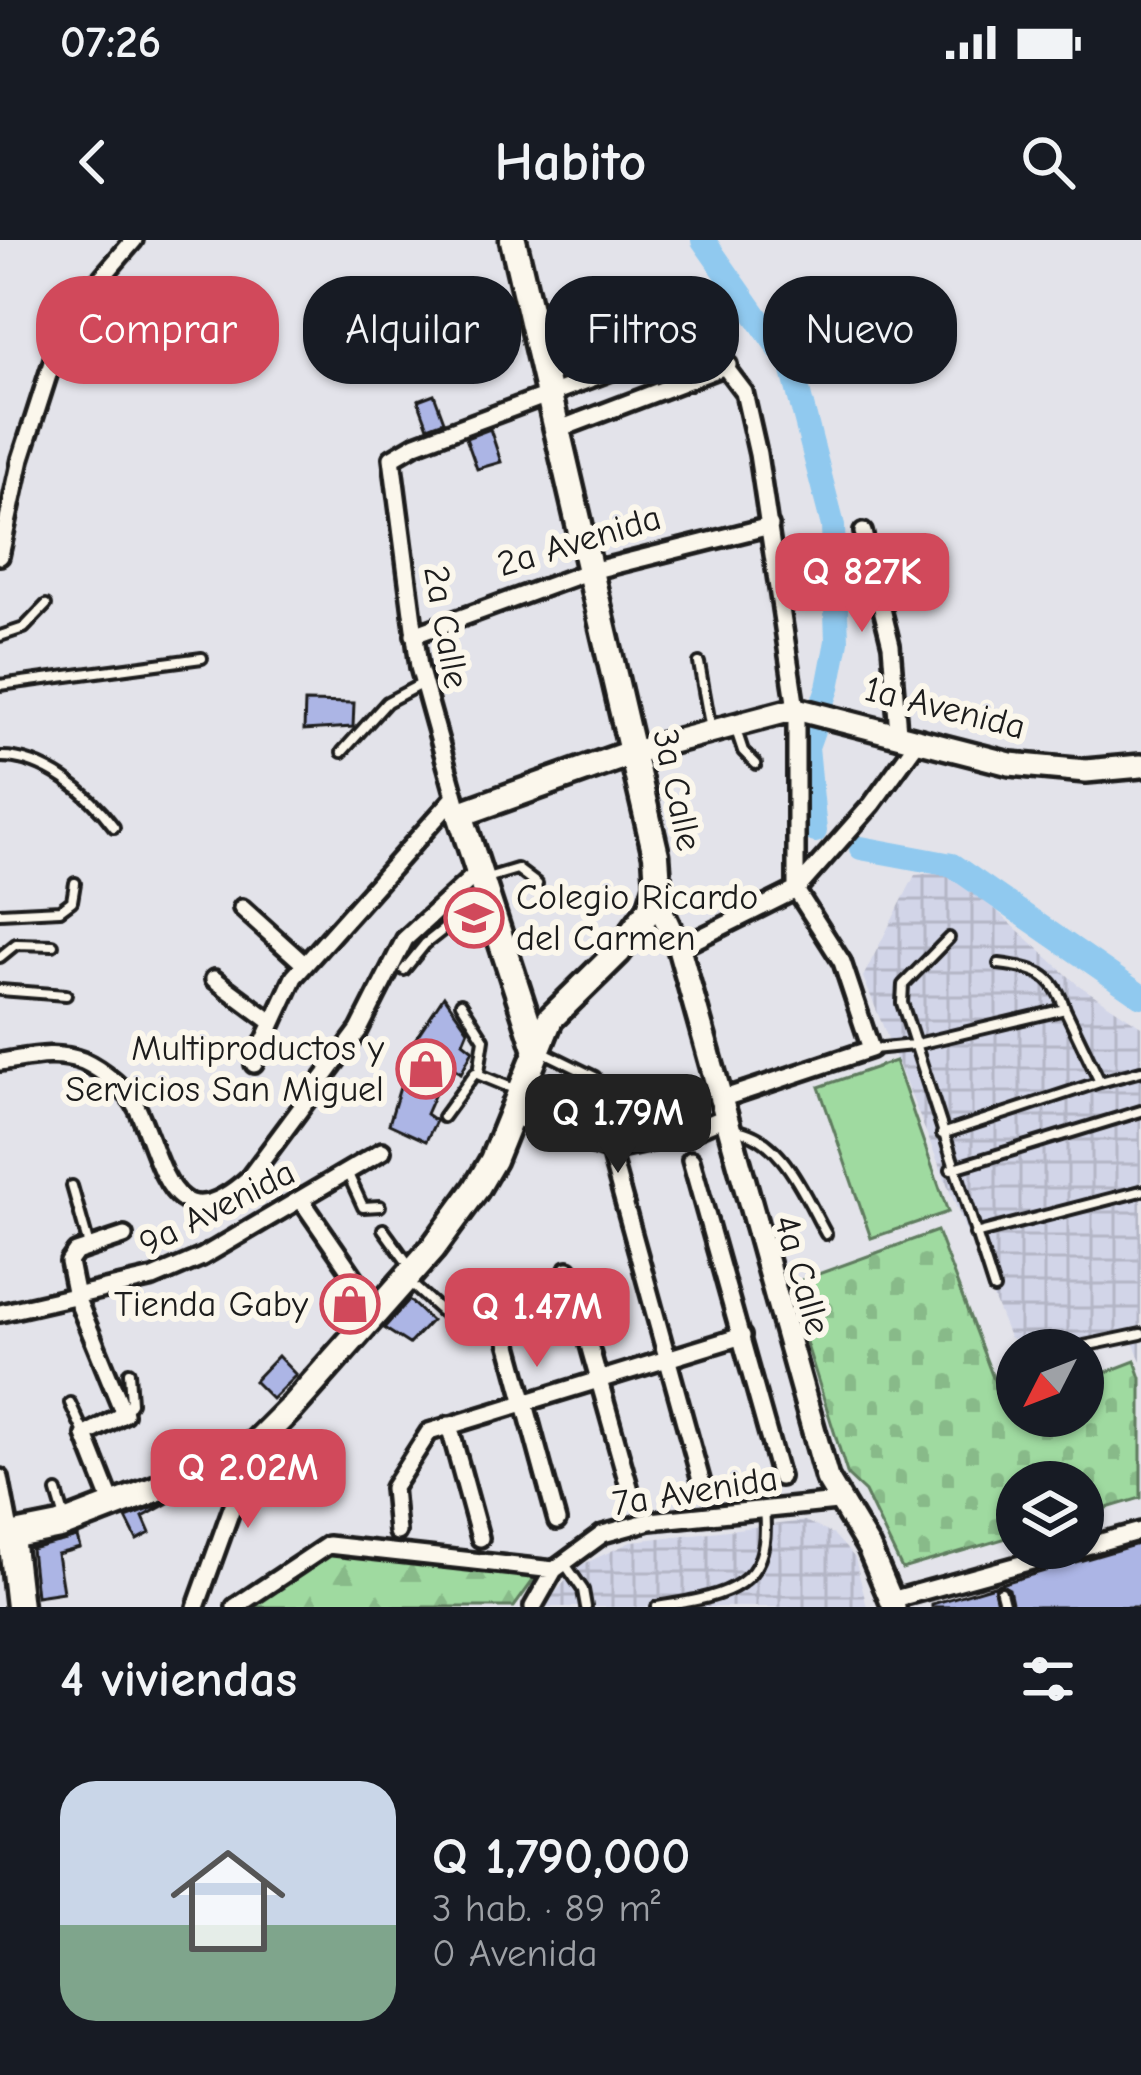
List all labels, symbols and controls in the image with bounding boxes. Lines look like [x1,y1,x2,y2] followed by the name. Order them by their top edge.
[60,16,161,68] text: 07:26
[60,129,126,195] icon: back
[1015,129,1081,195] icon: search
[495,131,646,194] text: Habito
[36,276,279,384] chip: Comprar
[303,276,521,384] chip: Alquilar
[545,276,739,384] chip: Filtros
[763,276,957,384] chip: Nuevo
[492,497,666,585] street label: 2a Avenida
[764,533,960,635] pin: Q 827K
[802,549,922,594] text: Q 827K
[415,562,477,692] street label: 2a Calle
[861,668,1029,748] street label: 1a Avenida
[644,725,710,855] street label: 3a Calle
[516,877,758,959] place label: Colegio Ricardo del Carmen
[443,887,505,949] school or university icon: Colegio Ricardo del Carmen
[65,1028,385,1110] place label: Multiproductos y Servicios San Miguel
[395,1038,457,1100] shop icon: Multiproductos y Servicios San Miguel
[507,1074,729,1176] pin: Q 1.79M
[552,1090,684,1135] text: Q 1.79M
[133,1151,301,1265] street label: 9a Avenida
[765,1210,839,1340] street label: 4a Calle
[426,1268,648,1370] pin: Q 1.47M
[319,1273,381,1335] shop icon: Tienda Gaby
[114,1284,309,1325] place label: Tienda Gaby
[472,1284,602,1329] text: Q 1.47M
[996,1329,1104,1437] north arrow
[996,1329,1104,1569] map controls
[137,1429,359,1531] pin: Q 2.02M
[178,1445,318,1490] text: Q 2.02M
[609,1458,781,1524] street label: 7a Avenida
[996,1461,1104,1569] button: layers
[1015,1646,1081,1712] icon: filters
[60,1650,297,1709] text: 4 viviendas
[432,1827,690,1886] text: Q 1,790,000
[156,1829,300,1973] icon: home
[432,1886,660,1931] text: 3 hab. · 89 m²
[432,1931,598,1976] text: 0 Avenida

